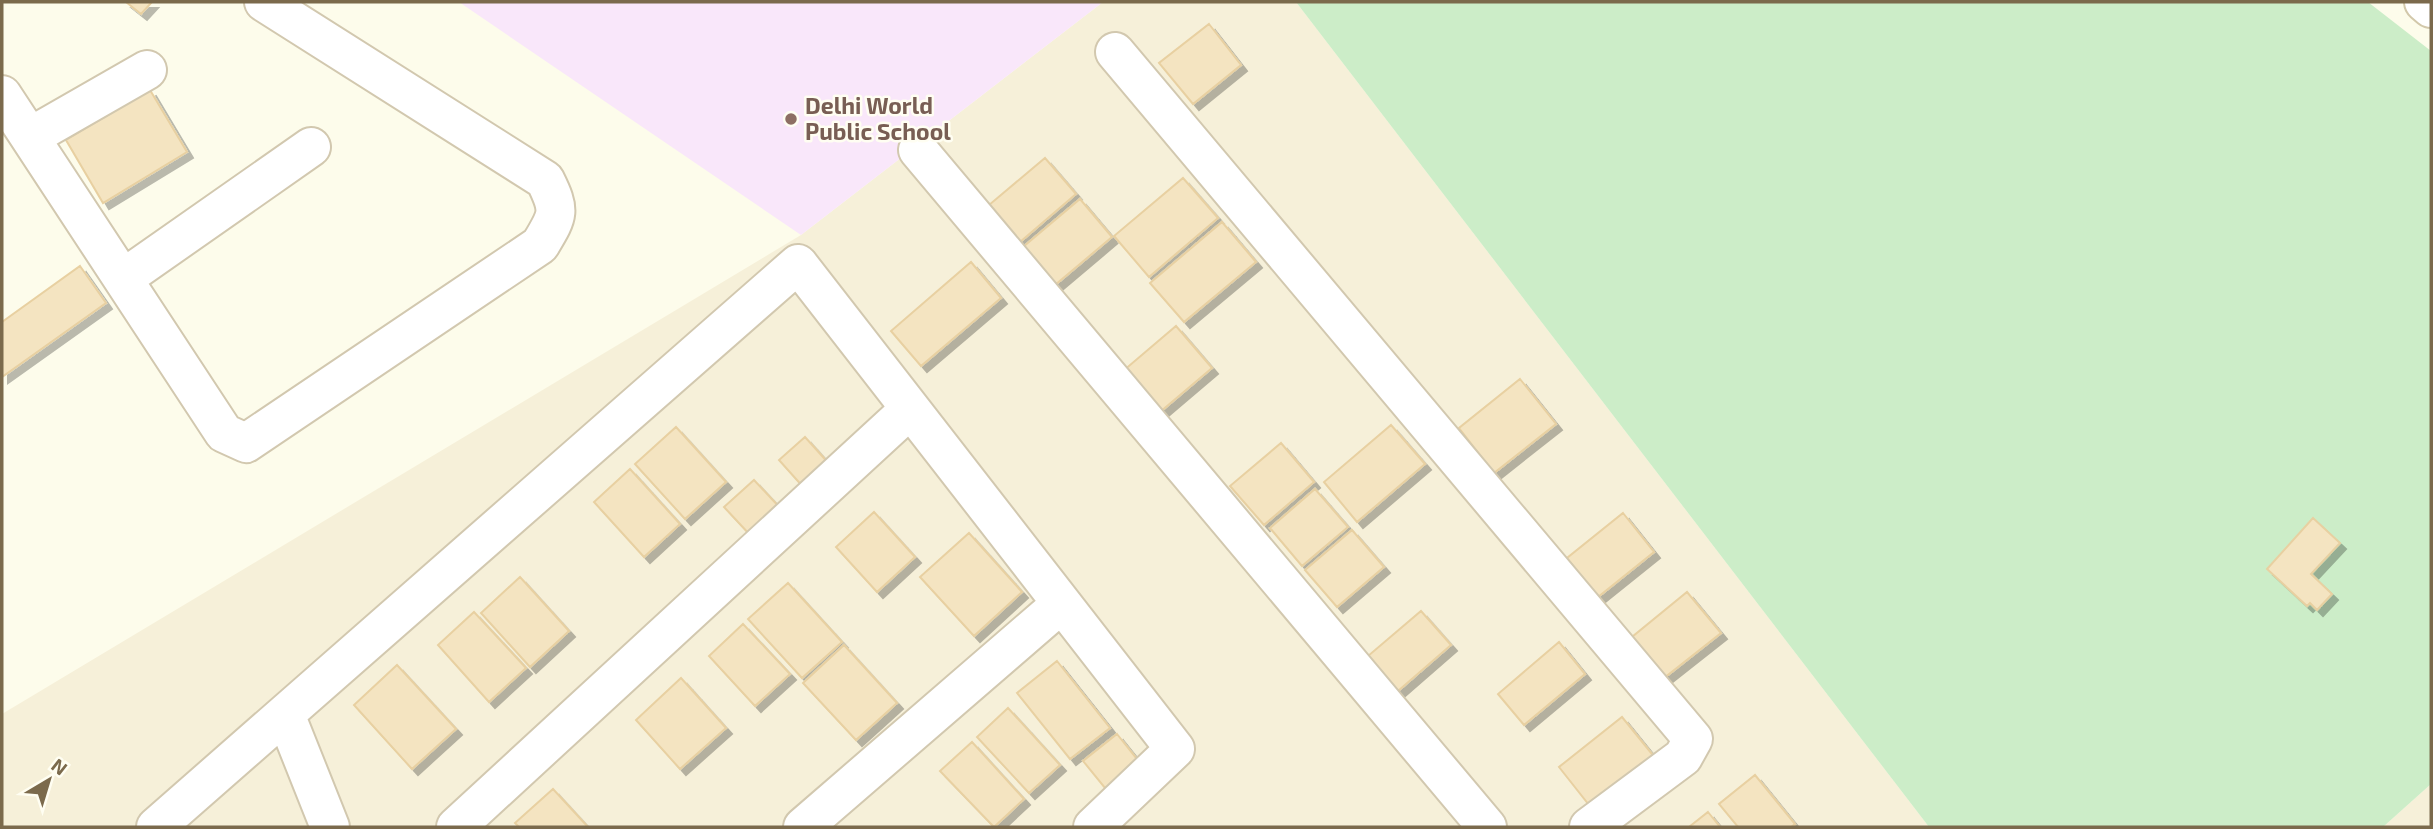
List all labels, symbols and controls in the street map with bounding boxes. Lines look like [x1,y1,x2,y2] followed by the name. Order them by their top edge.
[805,91,951,145] place label: Delhi World Public School
[783,111,799,127] marker: Delhi World Public School
[14,745,84,815] north arrow
[47,753,72,779] text: N

